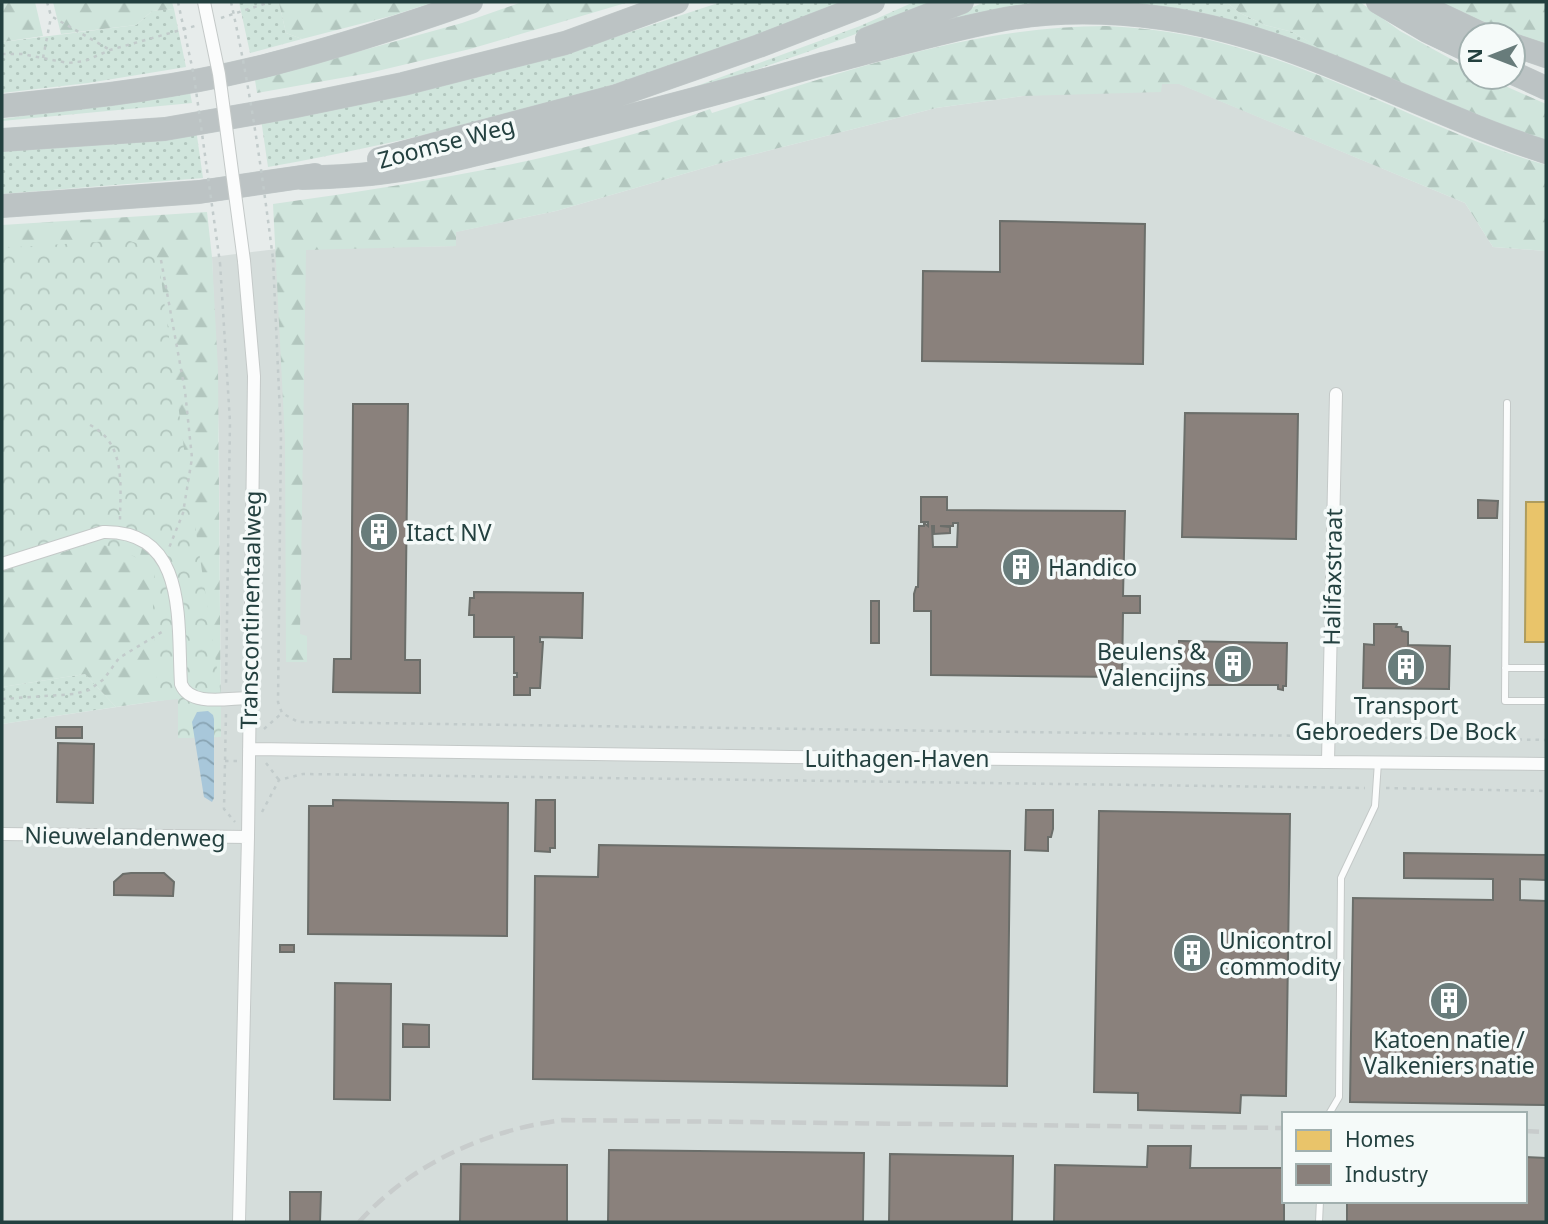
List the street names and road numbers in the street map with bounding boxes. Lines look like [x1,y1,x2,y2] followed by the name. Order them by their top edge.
[374,108,518,176] street label: Zoomse Weg
[232,490,268,730] street label: Transcontinentaalweg
[1315,508,1349,646] street label: Halifaxstraat
[804,742,990,774] street label: Luithagen-Haven
[24,818,226,854] street label: Nieuwelandenweg

